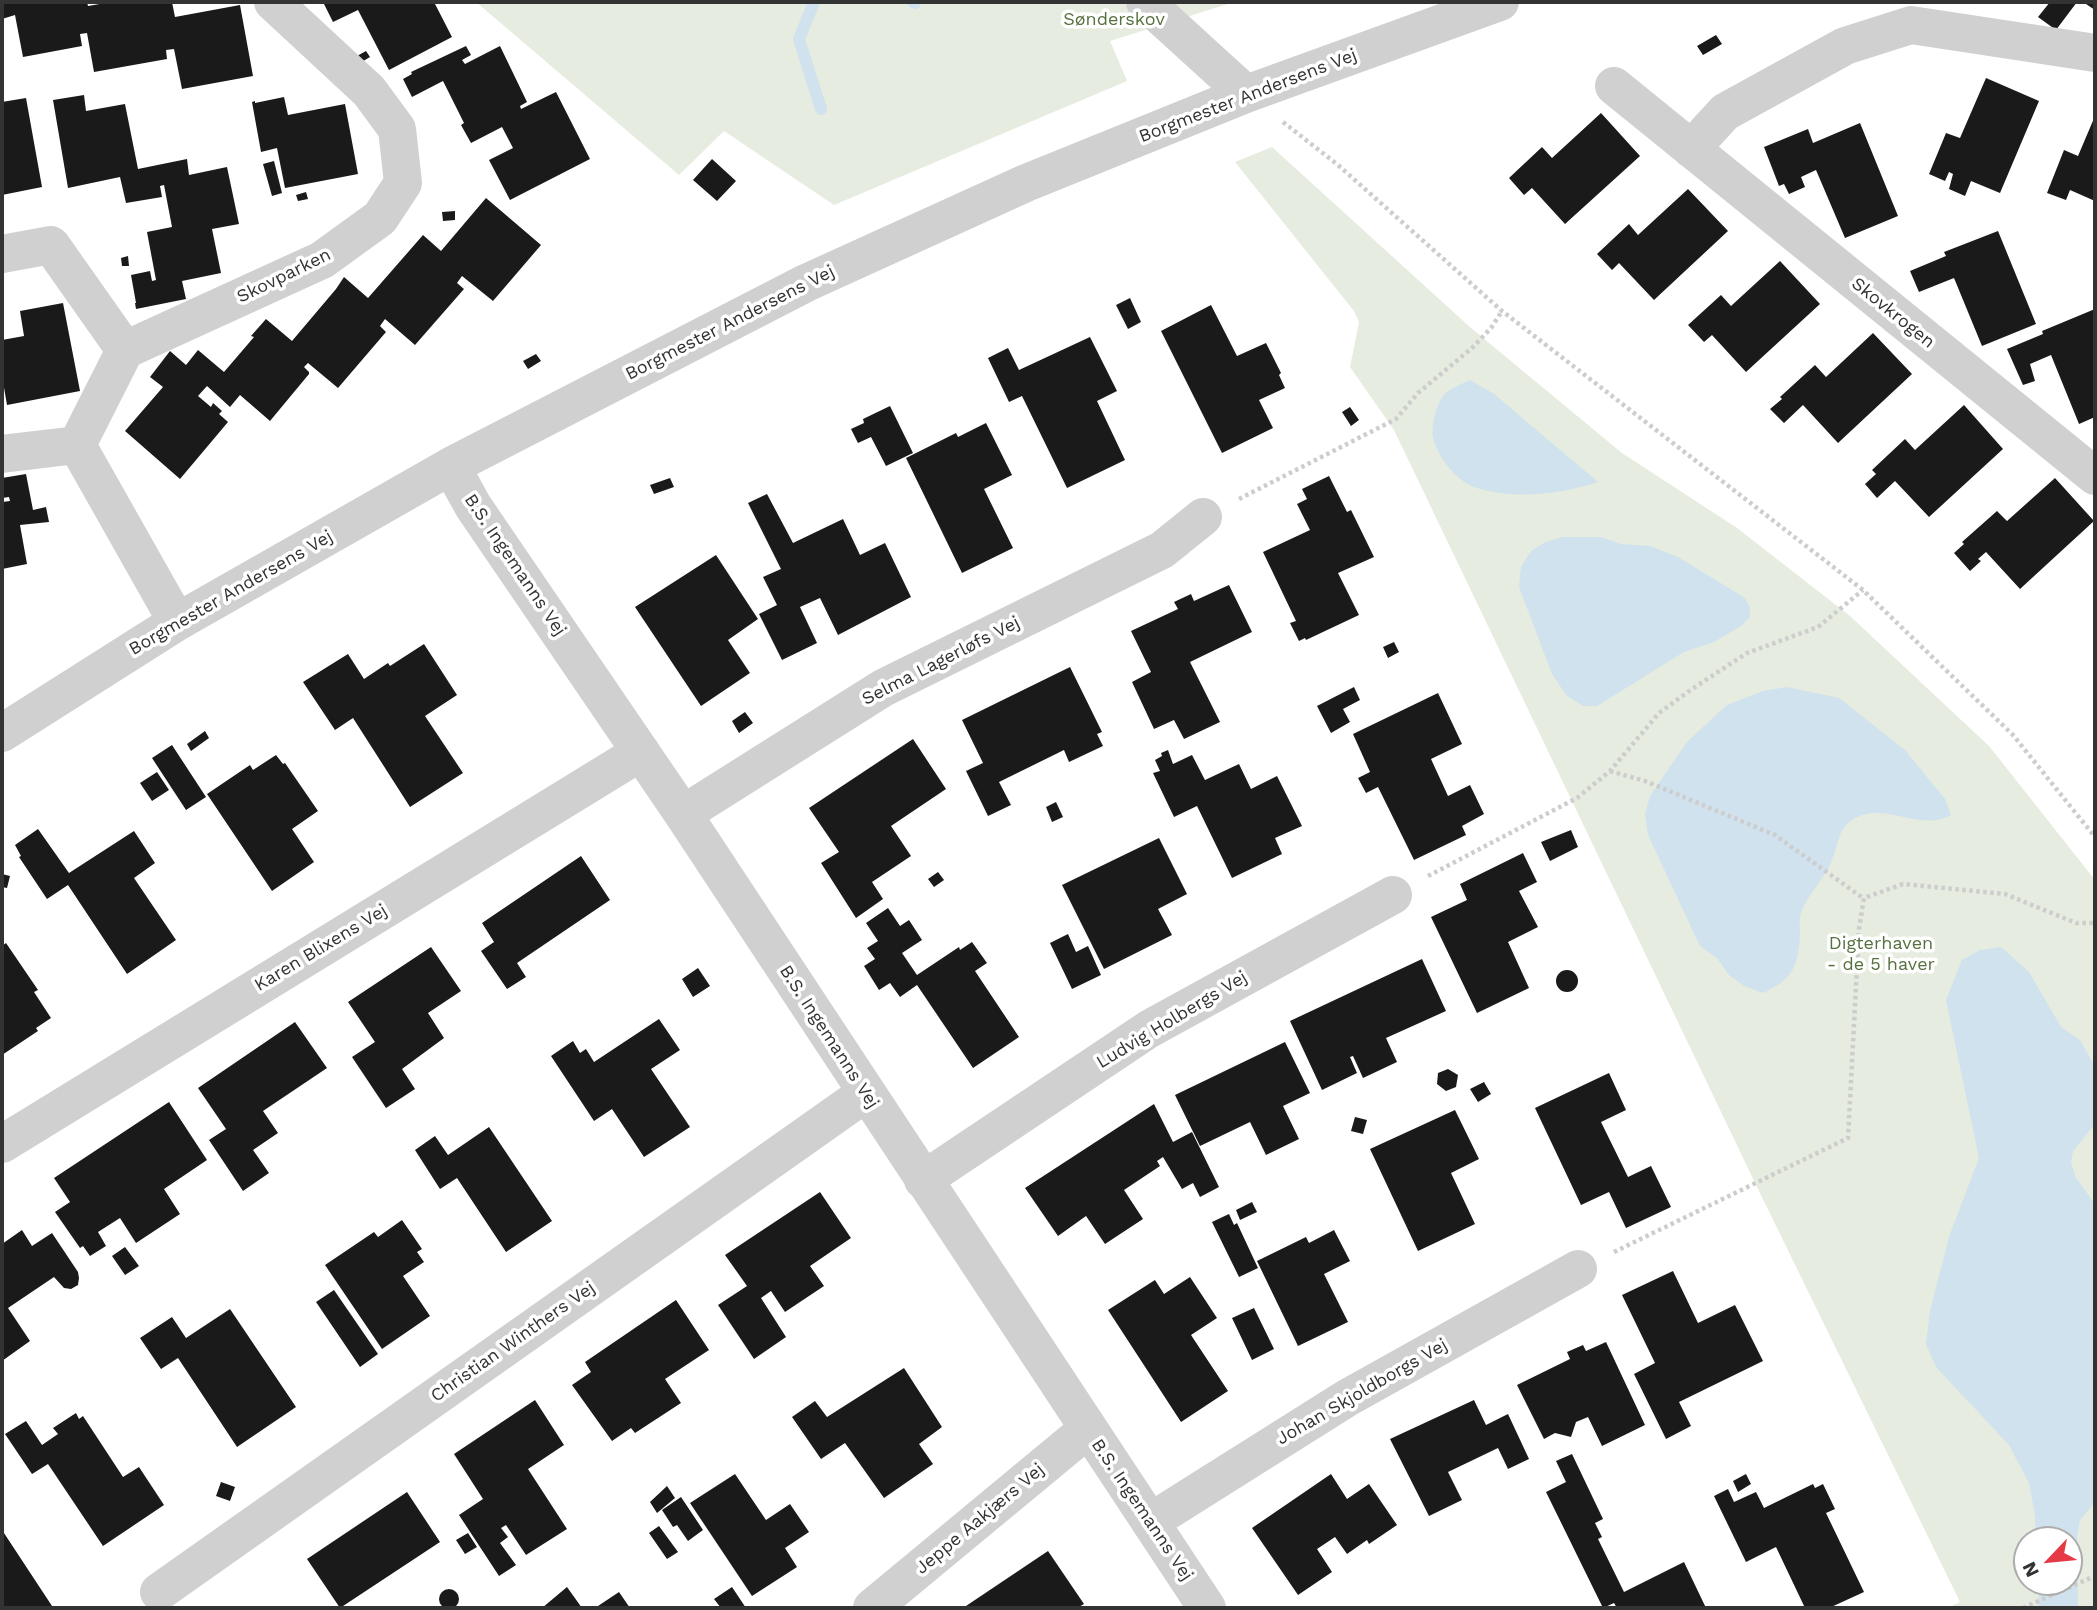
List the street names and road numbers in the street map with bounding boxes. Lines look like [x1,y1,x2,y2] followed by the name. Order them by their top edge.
[1136,44,1360,148] street label: Borgmester Andersens Vej
[234,244,334,308] street label: Skovparken
[622,261,838,385] street label: Borgmester Andersens Vej
[1847,273,1939,353] street label: Skovkrogen
[459,490,571,640] street label: B.S. Ingemanns Vej
[125,526,337,660] street label: Borgmester Andersens Vej
[859,612,1023,710] street label: Selma Lagerløfs Vej
[251,900,391,996] street label: Karen Blixens Vej
[775,961,883,1113] street label: B.S. Ingemanns Vej
[1093,966,1251,1074] street label: Ludvig Holbergs Vej
[427,1277,599,1407] street label: Christian Winthers Vej
[1273,1334,1451,1450] street label: Johan Skjoldborgs Vej
[1086,1435,1198,1585] street label: B.S. Ingemanns Vej
[911,1459,1049,1579] street label: Jeppe Aakjærs Vej

